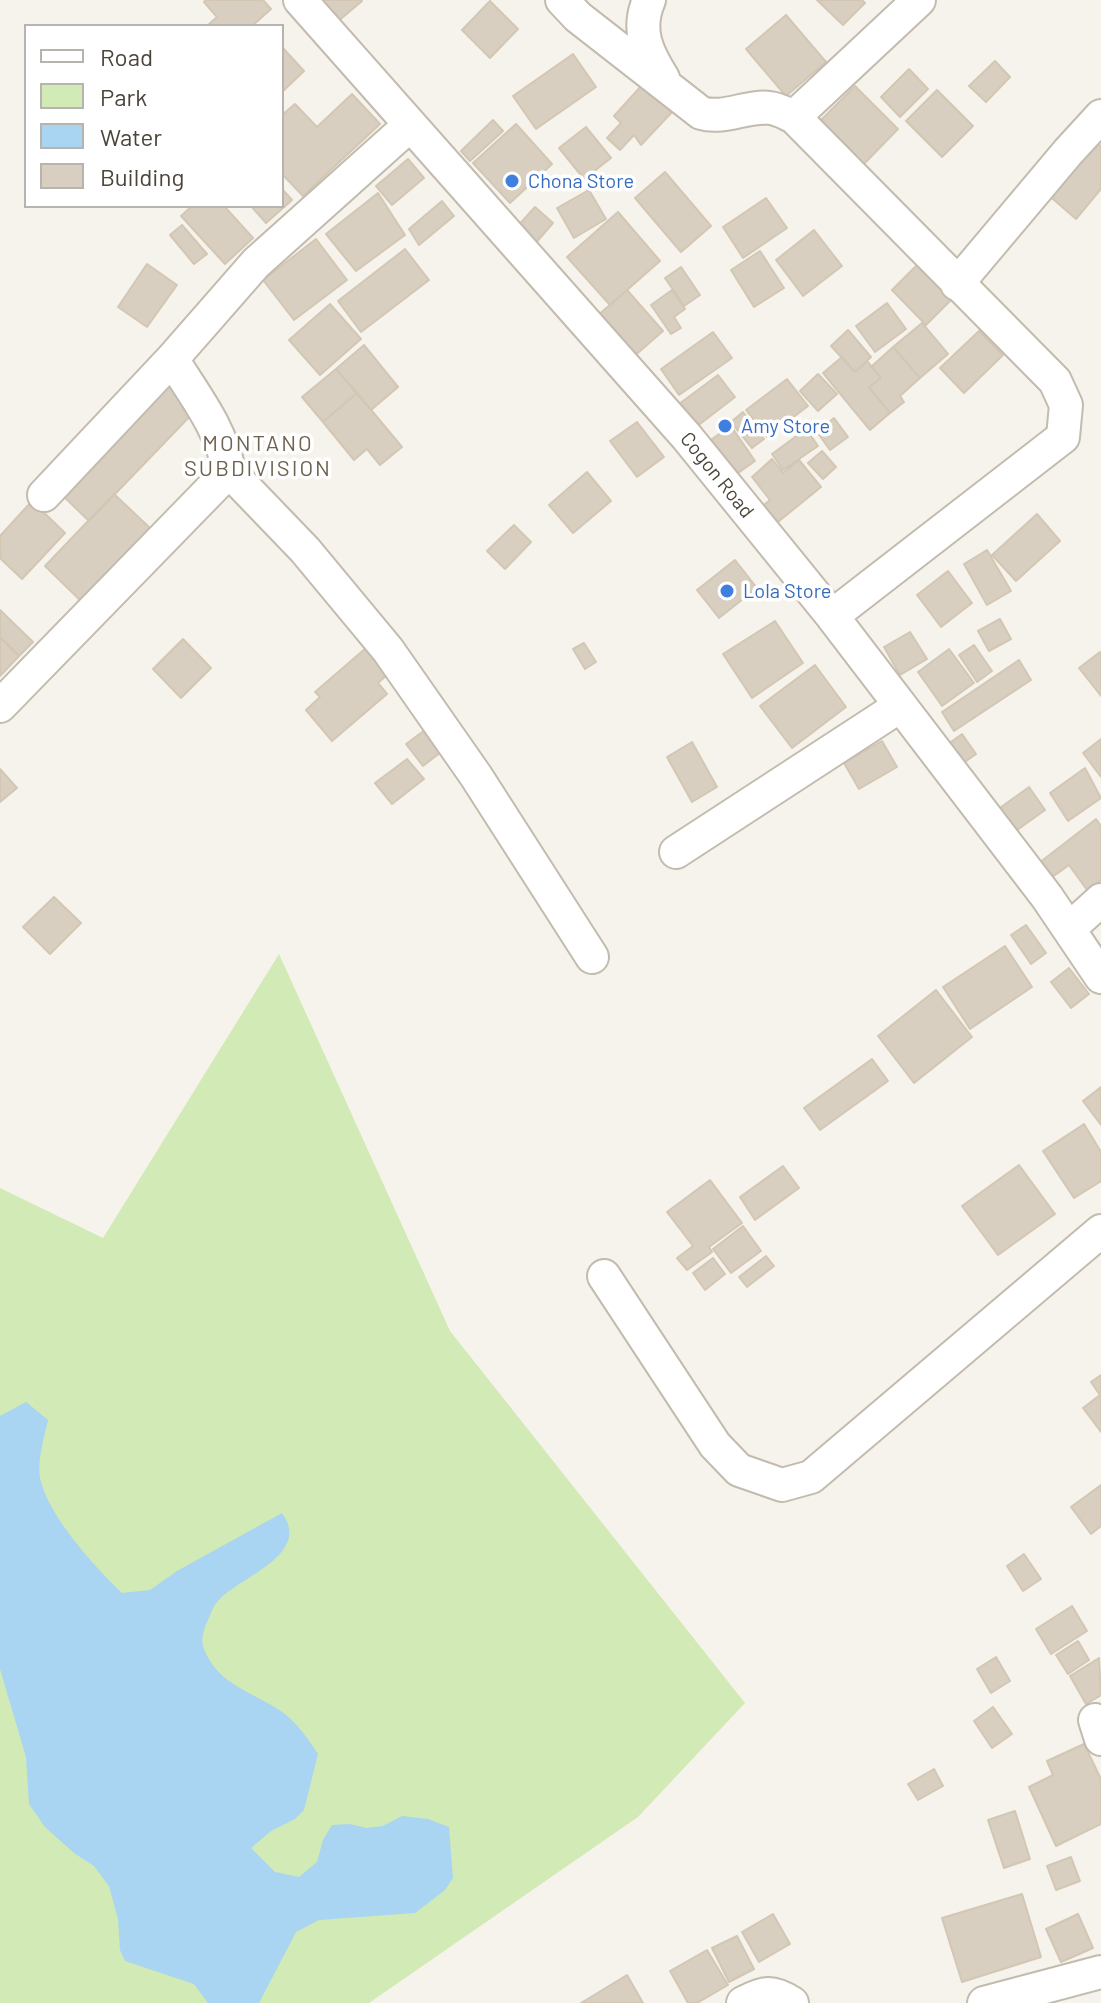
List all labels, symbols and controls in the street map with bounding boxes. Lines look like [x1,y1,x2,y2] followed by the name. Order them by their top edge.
[24,24,284,208] legend
[100,42,153,71] text: Road
[100,82,147,111] text: Park
[100,122,162,151] text: Water
[100,162,184,191] text: Building
[528,169,634,193] place label: Chona Store
[503,172,521,190] marker: Chona Store
[741,414,830,438] place label: Amy Store
[716,417,734,435] marker: Amy Store
[675,427,759,523] street label: Cogon Road
[184,431,332,482] district label: MONTANO SUBDIVISION
[743,579,831,603] place label: Lola Store
[718,582,736,600] marker: Lola Store

